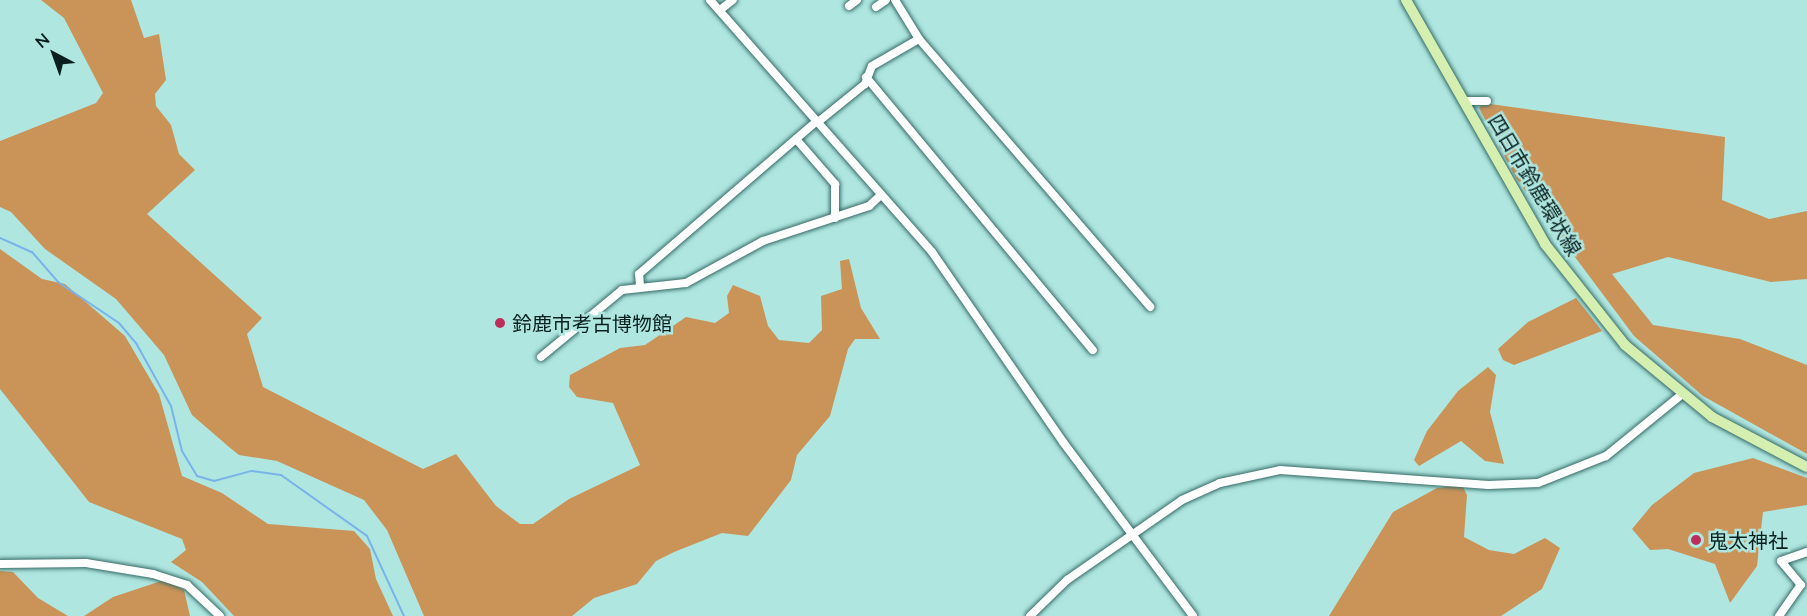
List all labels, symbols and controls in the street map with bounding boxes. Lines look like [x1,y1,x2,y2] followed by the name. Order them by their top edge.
[24,24,84,84] north arrow
[31,29,53,51] text: N
[1484,110,1586,260] street label: 四日市鈴鹿環状線
[512,311,672,335] place label: 鈴鹿市考古博物館
[493,316,507,330] marker: 鈴鹿市考古博物館
[1708,528,1788,552] place label: 鬼太神社
[1689,533,1703,547] marker: 鬼太神社

